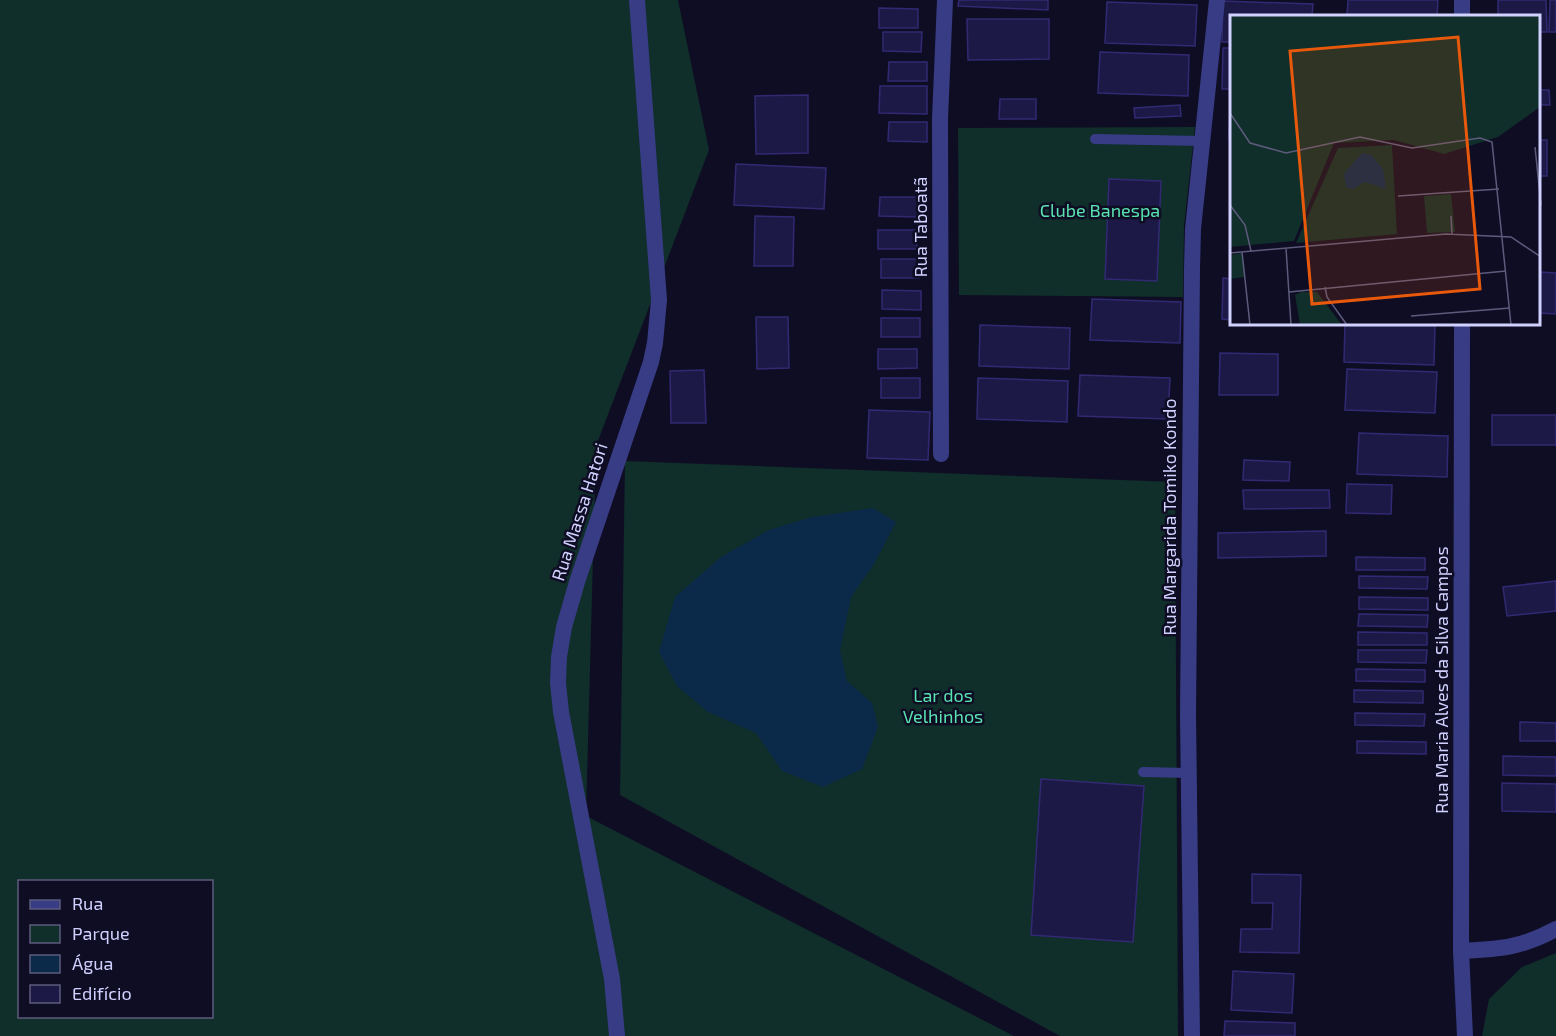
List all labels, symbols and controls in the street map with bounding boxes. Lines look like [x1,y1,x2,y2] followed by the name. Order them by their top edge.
[1230,15,1541,326] inset map
[909,177,931,277] street label: Rua Taboatã
[1040,199,1160,221] park label: Clube Banespa
[1158,398,1180,636] street label: Rua Margarida Tomiko Kondo
[546,440,612,583] street label: Rua Massa Hatori
[1430,546,1452,814] street label: Rua Maria Alves da Silva Campos
[903,684,983,727] park label: Lar dos Velhinhos
[18,880,213,1018] legend
[72,892,103,914] text: Rua
[72,922,130,944] text: Parque
[72,952,113,974] text: Água
[72,982,132,1004] text: Edifício

